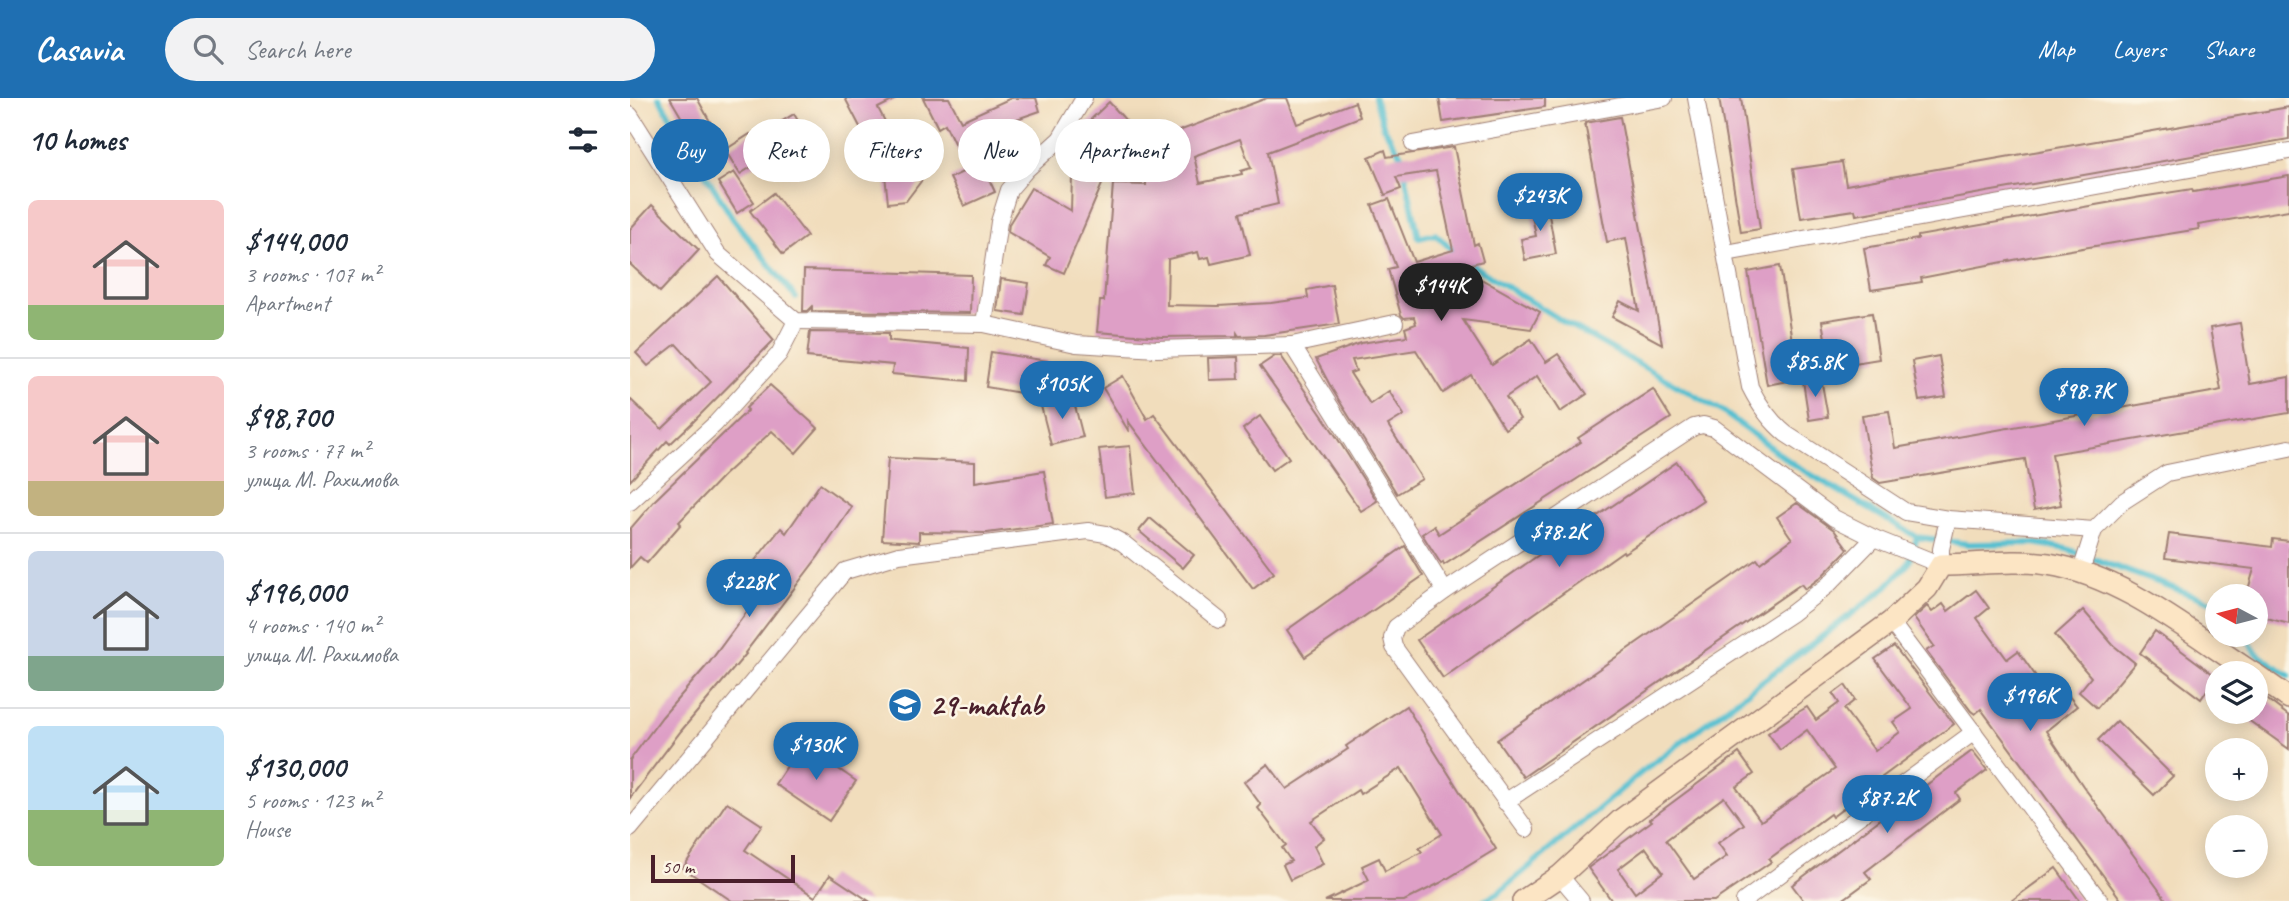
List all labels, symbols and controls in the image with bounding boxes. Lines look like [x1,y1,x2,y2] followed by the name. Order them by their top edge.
[165,18,655,81] search box
[35,28,123,70] text: Casavia
[189,30,227,68] icon: search
[245,33,351,66] text: Search here
[2038,34,2075,64] text: Map
[2113,34,2166,64] text: Layers
[2204,34,2254,64] text: Share
[651,119,729,182] chip: Buy
[743,119,830,182] chip: Rent
[844,119,944,182] chip: Filters
[958,119,1041,182] chip: New
[1055,119,1191,182] chip: Apartment
[28,121,126,159] text: 10 homes
[564,121,602,159] icon: filters
[1491,174,1589,233] pin: $243K
[1513,181,1567,210] text: $243K
[245,222,345,260] text: $144,000
[84,228,168,312] icon: home
[245,260,380,289] text: 3 rooms · 107 m²
[1392,264,1490,323] pin: $144K
[1414,271,1468,300] text: $144K
[245,289,330,318] text: Apartment
[1758,340,1872,399] pin: $85.8K
[1786,347,1844,376] text: $85.8K
[1013,362,1111,421] pin: $105K
[2027,368,2141,428] pin: $98.7K
[1036,369,1088,398] text: $105K
[2055,376,2113,405] text: $98.7K
[245,398,331,436] text: $98,700
[84,404,168,488] icon: home
[245,436,369,465] text: 3 rooms · 77 m²
[245,465,398,494] text: улица М. Рахимова
[1502,510,1616,569] pin: $78.2K
[1530,517,1588,546] text: $78.2K
[700,560,798,619] pin: $228K
[722,567,776,596] text: $228K
[245,573,346,611] text: $196,000
[84,579,168,663] icon: home
[2205,584,2268,648] north arrow
[2205,584,2268,878] map controls
[245,611,380,640] text: 4 rooms · 140 m²
[245,640,398,669] text: улица М. Рахимова
[2205,661,2268,724] button: layers
[1981,674,2079,733] pin: $196K
[2003,681,2057,710] text: $196K
[886,686,924,724] school or university icon: 29-maktab
[930,686,1046,724] place label: 29-maktab
[767,722,865,782] pin: $130K
[789,730,843,759] text: $130K
[2205,738,2268,801] button: +
[245,748,345,786] text: $130,000
[84,754,168,838] icon: home
[1830,776,1944,835] pin: $87.2K
[1858,783,1916,812] text: $87.2K
[245,786,380,815] text: 5 rooms · 123 m²
[245,815,290,844] text: House
[2205,815,2268,878] button: −
[651,852,794,884] scale bar
[662,855,694,879] text: 50 m

